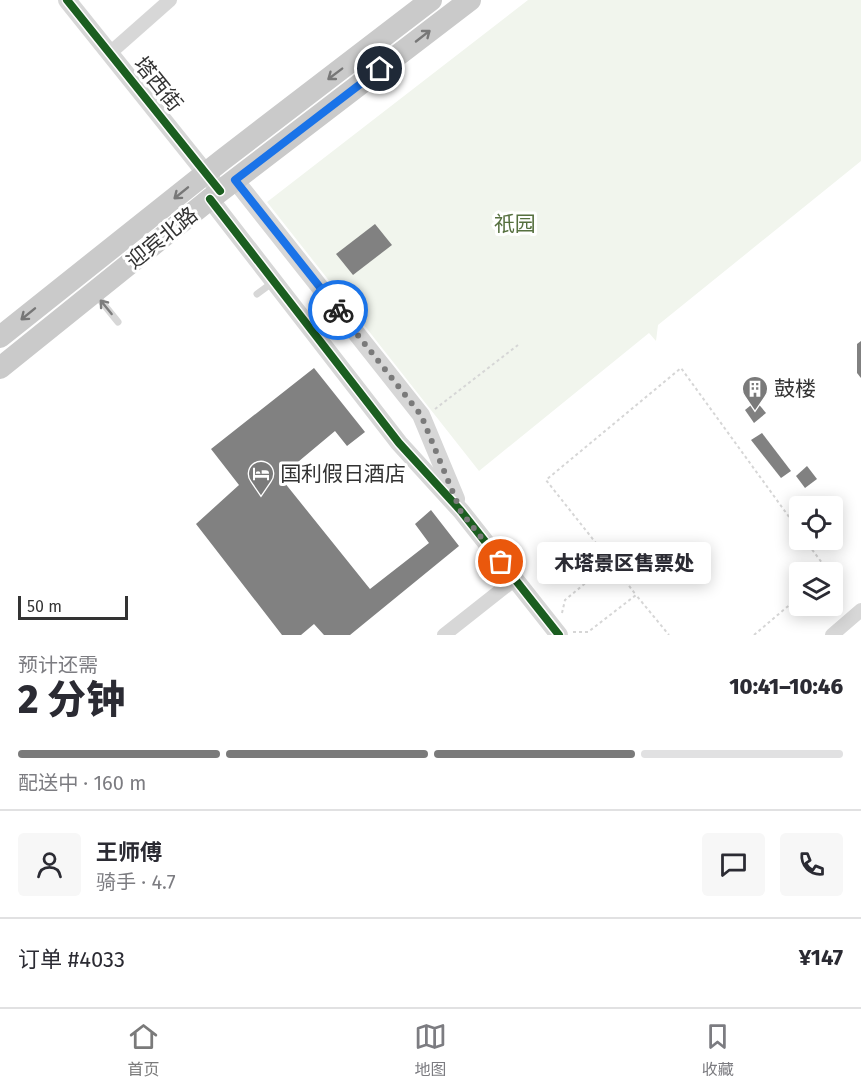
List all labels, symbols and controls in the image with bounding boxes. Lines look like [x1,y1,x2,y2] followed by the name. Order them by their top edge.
[415,29,431,42] one-way arrow
[354,43,405,94] pin
[128,51,188,117] street label: 塔西街
[363,52,396,85] icon: home
[327,67,343,80] one-way arrow
[173,187,189,200] one-way arrow
[121,201,203,275] street label: 迎宾北路
[494,211,536,237] park label: 祇园
[308,280,368,340] courier
[322,294,355,327] icon: bike
[99,300,113,315] one-way arrow
[20,308,36,321] one-way arrow
[740,374,770,412] building icon: 鼓楼
[774,376,816,402] place label: 鼓楼
[246,459,276,497] hotel icon: 国利假日酒店
[280,461,406,487] place label: 国利假日酒店
[789,496,843,616] map controls
[789,496,843,550] button: locate
[475,536,526,587] pin
[537,541,711,583] callout: 木塔景区售票处
[484,545,517,578] icon: bag
[554,551,694,575] text: 木塔景区售票处
[789,562,843,616] button: layers
[18,593,128,620] scale bar
[27,597,62,616] text: 50 m
[18,653,98,677] text: 预计还需
[729,673,843,700] text: 10:41–10:46
[18,677,125,723] text: 2 分钟
[18,771,146,795] text: 配送中 · 160 m
[18,833,81,896] button: person
[702,833,765,896] button: chat
[780,833,843,896] button: phone
[96,839,162,866] text: 王师傅
[96,870,176,894] text: 骑手 · 4.7
[799,944,843,971] text: ¥147
[18,946,125,973] text: 订单 #4033
[127,1020,160,1080] tab: 首页
[414,1020,447,1080] tab: 地图
[701,1020,734,1080] tab: 收藏

